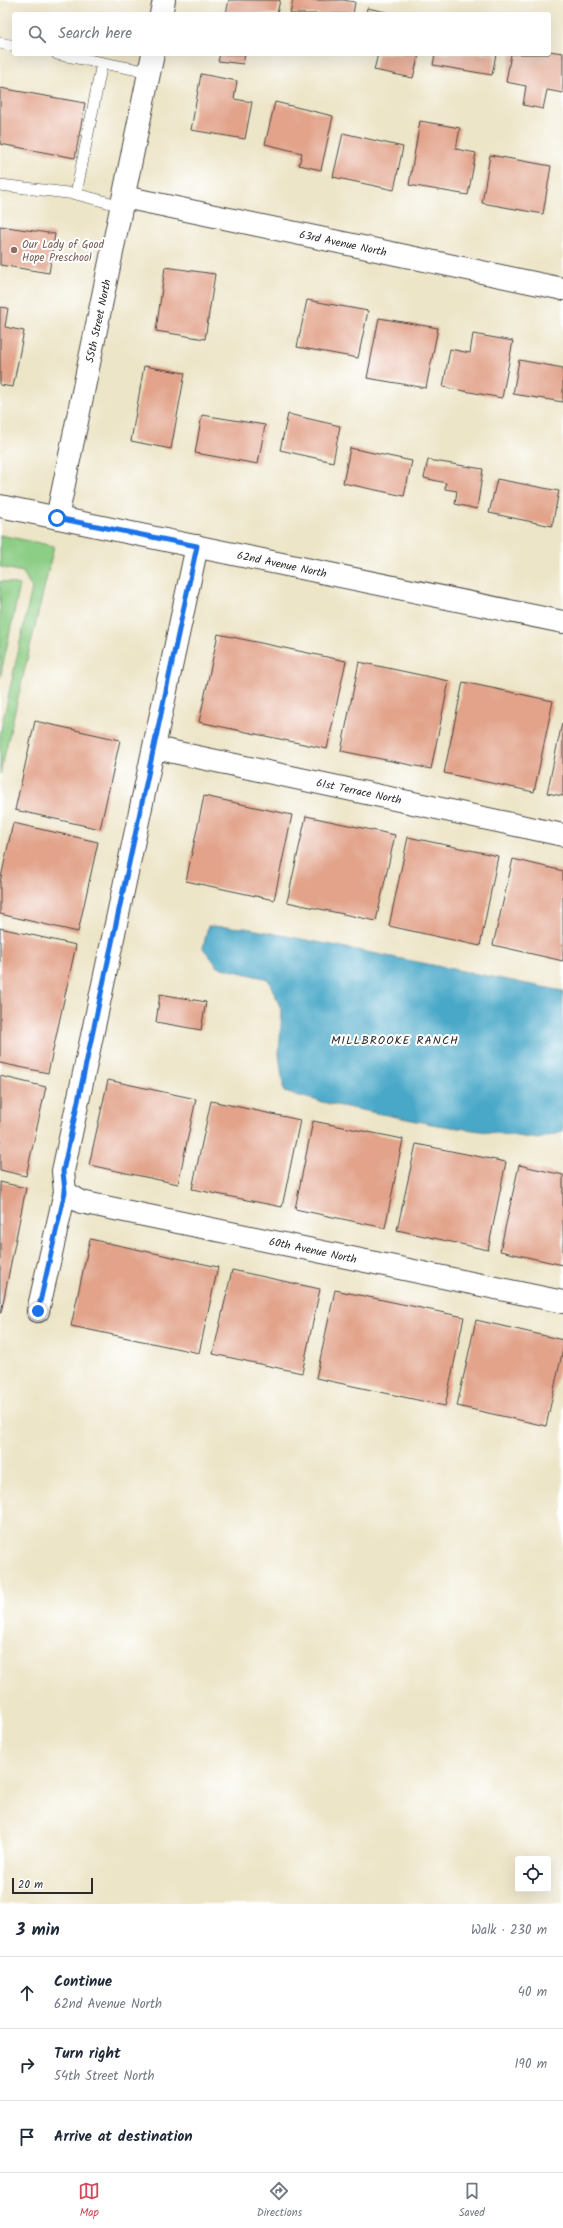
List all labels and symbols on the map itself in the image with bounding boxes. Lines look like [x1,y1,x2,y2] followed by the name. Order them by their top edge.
[297,226,388,262] street label: 63rd Avenue North
[22,236,105,267] place label: Our Lady of Good Hope Preschool
[9,245,19,255] marker: Our Lady of Good Hope Preschool
[81,278,117,365] street label: 55th Street North
[48,509,66,527] route start
[235,547,328,583] street label: 62nd Avenue North
[315,774,403,810] street label: 61st Terrace North
[331,1031,459,1050] district label: MILLBROOKE RANCH
[267,1233,358,1269] street label: 60th Avenue North
[29,1302,47,1320] route end
[12,1876,93,1895] scale bar

